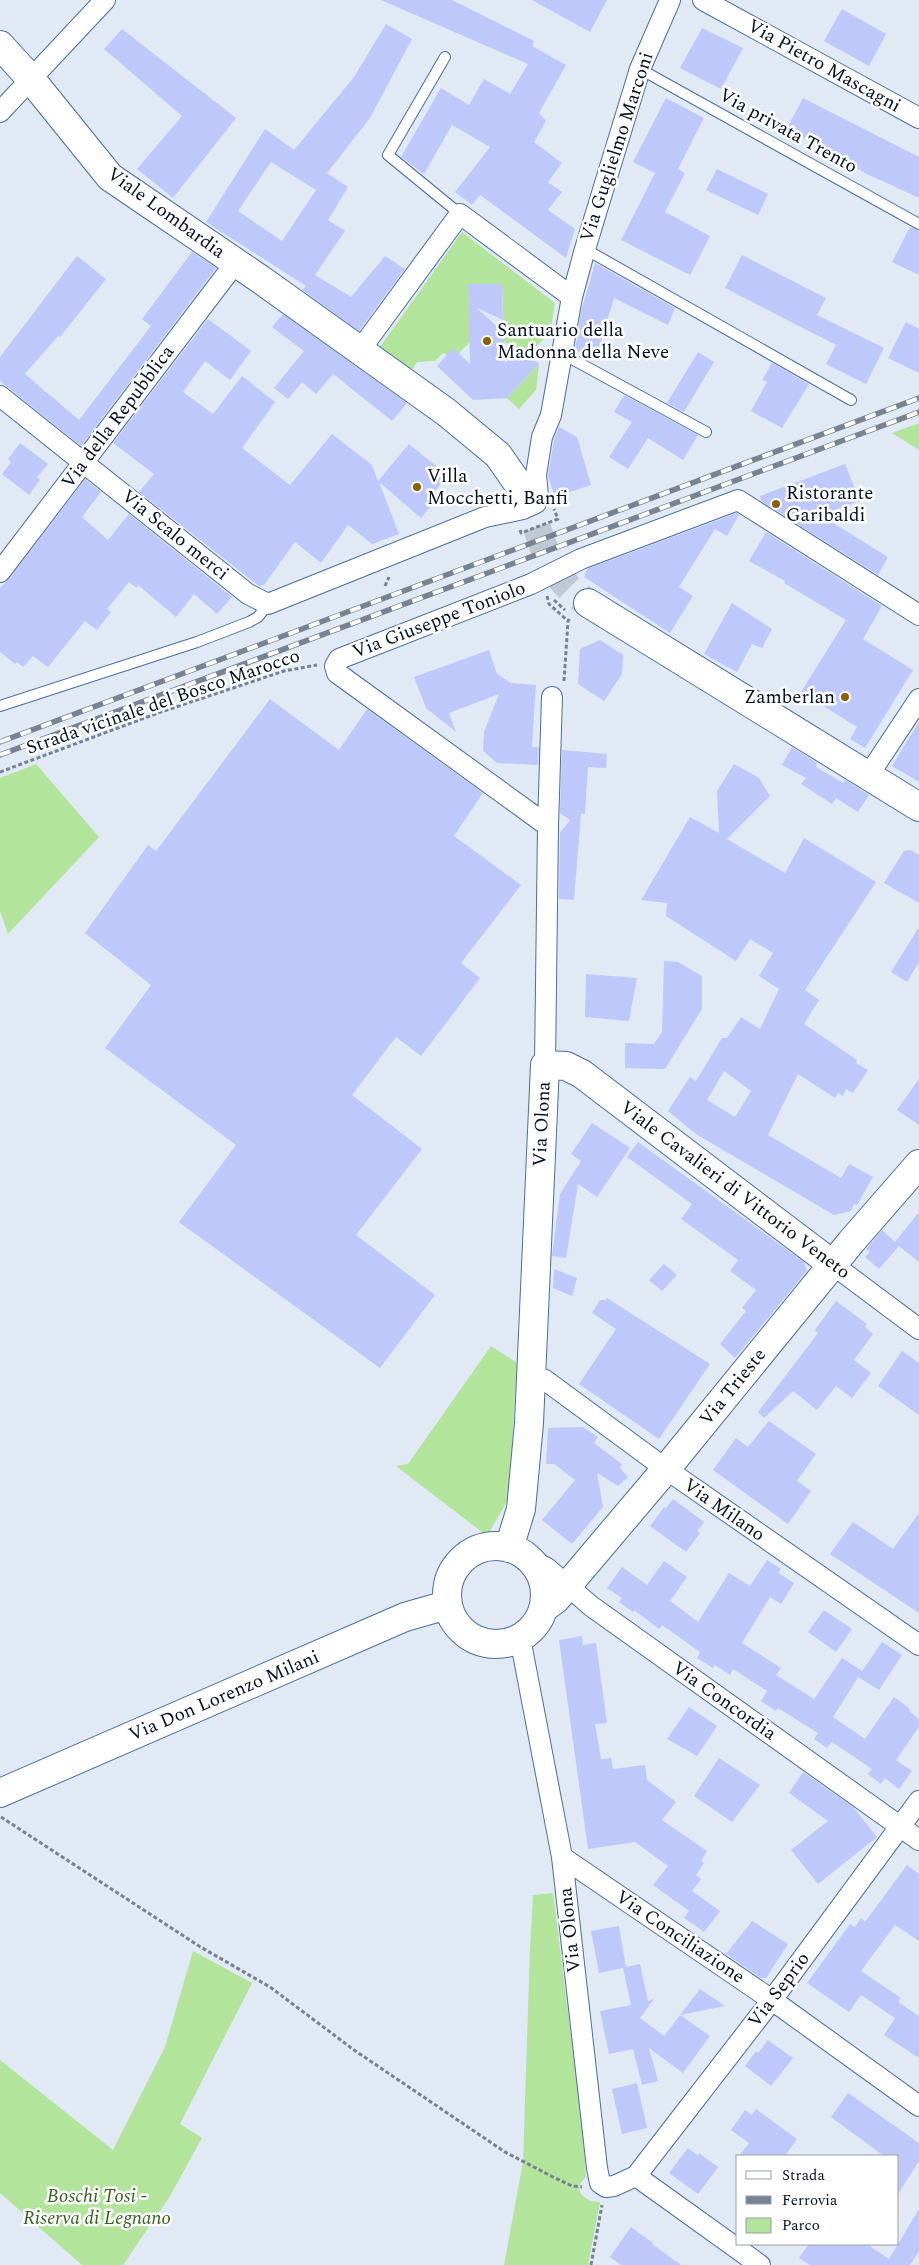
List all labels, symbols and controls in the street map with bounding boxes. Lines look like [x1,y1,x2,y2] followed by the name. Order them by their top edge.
[742,12,906,120] street label: Via Pietro Mascagni
[573,48,661,246] street label: Via Guglielmo Marconi
[713,81,863,181] street label: Via privata Trento
[101,160,232,266] street label: Viale Lombardia
[497,316,669,367] place label: Santuario della Madonna della Neve
[481,335,493,347] marker: Santuario della Madonna della Neve
[54,338,182,495] street label: Via della Repubblica
[427,462,568,513] place label: Villa Mocchetti, Banfi
[786,479,874,530] place label: Ristorante Garibaldi
[411,481,423,493] marker: Villa Mocchetti, Banfi
[115,482,235,588] street label: Via Scalo merci
[770,498,782,510] marker: Ristorante Garibaldi
[348,574,530,666] street label: Via Giuseppe Toniolo
[22,641,304,763] street label: Strada vicinale del Bosco Marocco
[744,683,835,712] place label: Zamberlan
[839,691,851,703] marker: Zamberlan
[525,1080,559,1167] street label: Via Olona
[614,1094,856,1286] street label: Viale Cavalieri di Vittorio Veneto
[692,1342,774,1432] street label: Via Trieste
[677,1471,771,1549] street label: Via Milano
[124,1643,324,1749] street label: Via Don Lorenzo Milani
[666,1654,783,1748] street label: Via Concordia
[610,1883,750,1991] street label: Via Conciliazione
[551,1885,589,1974] street label: Via Olona
[741,1946,817,2034] street label: Via Seprio
[736,2155,899,2245] legend
[782,2164,825,2187] text: Strada
[23,2182,171,2233] park label: Boschi Tosi - Riserva di Legnano
[782,2189,838,2212] text: Ferrovia
[782,2214,820,2237] text: Parco

